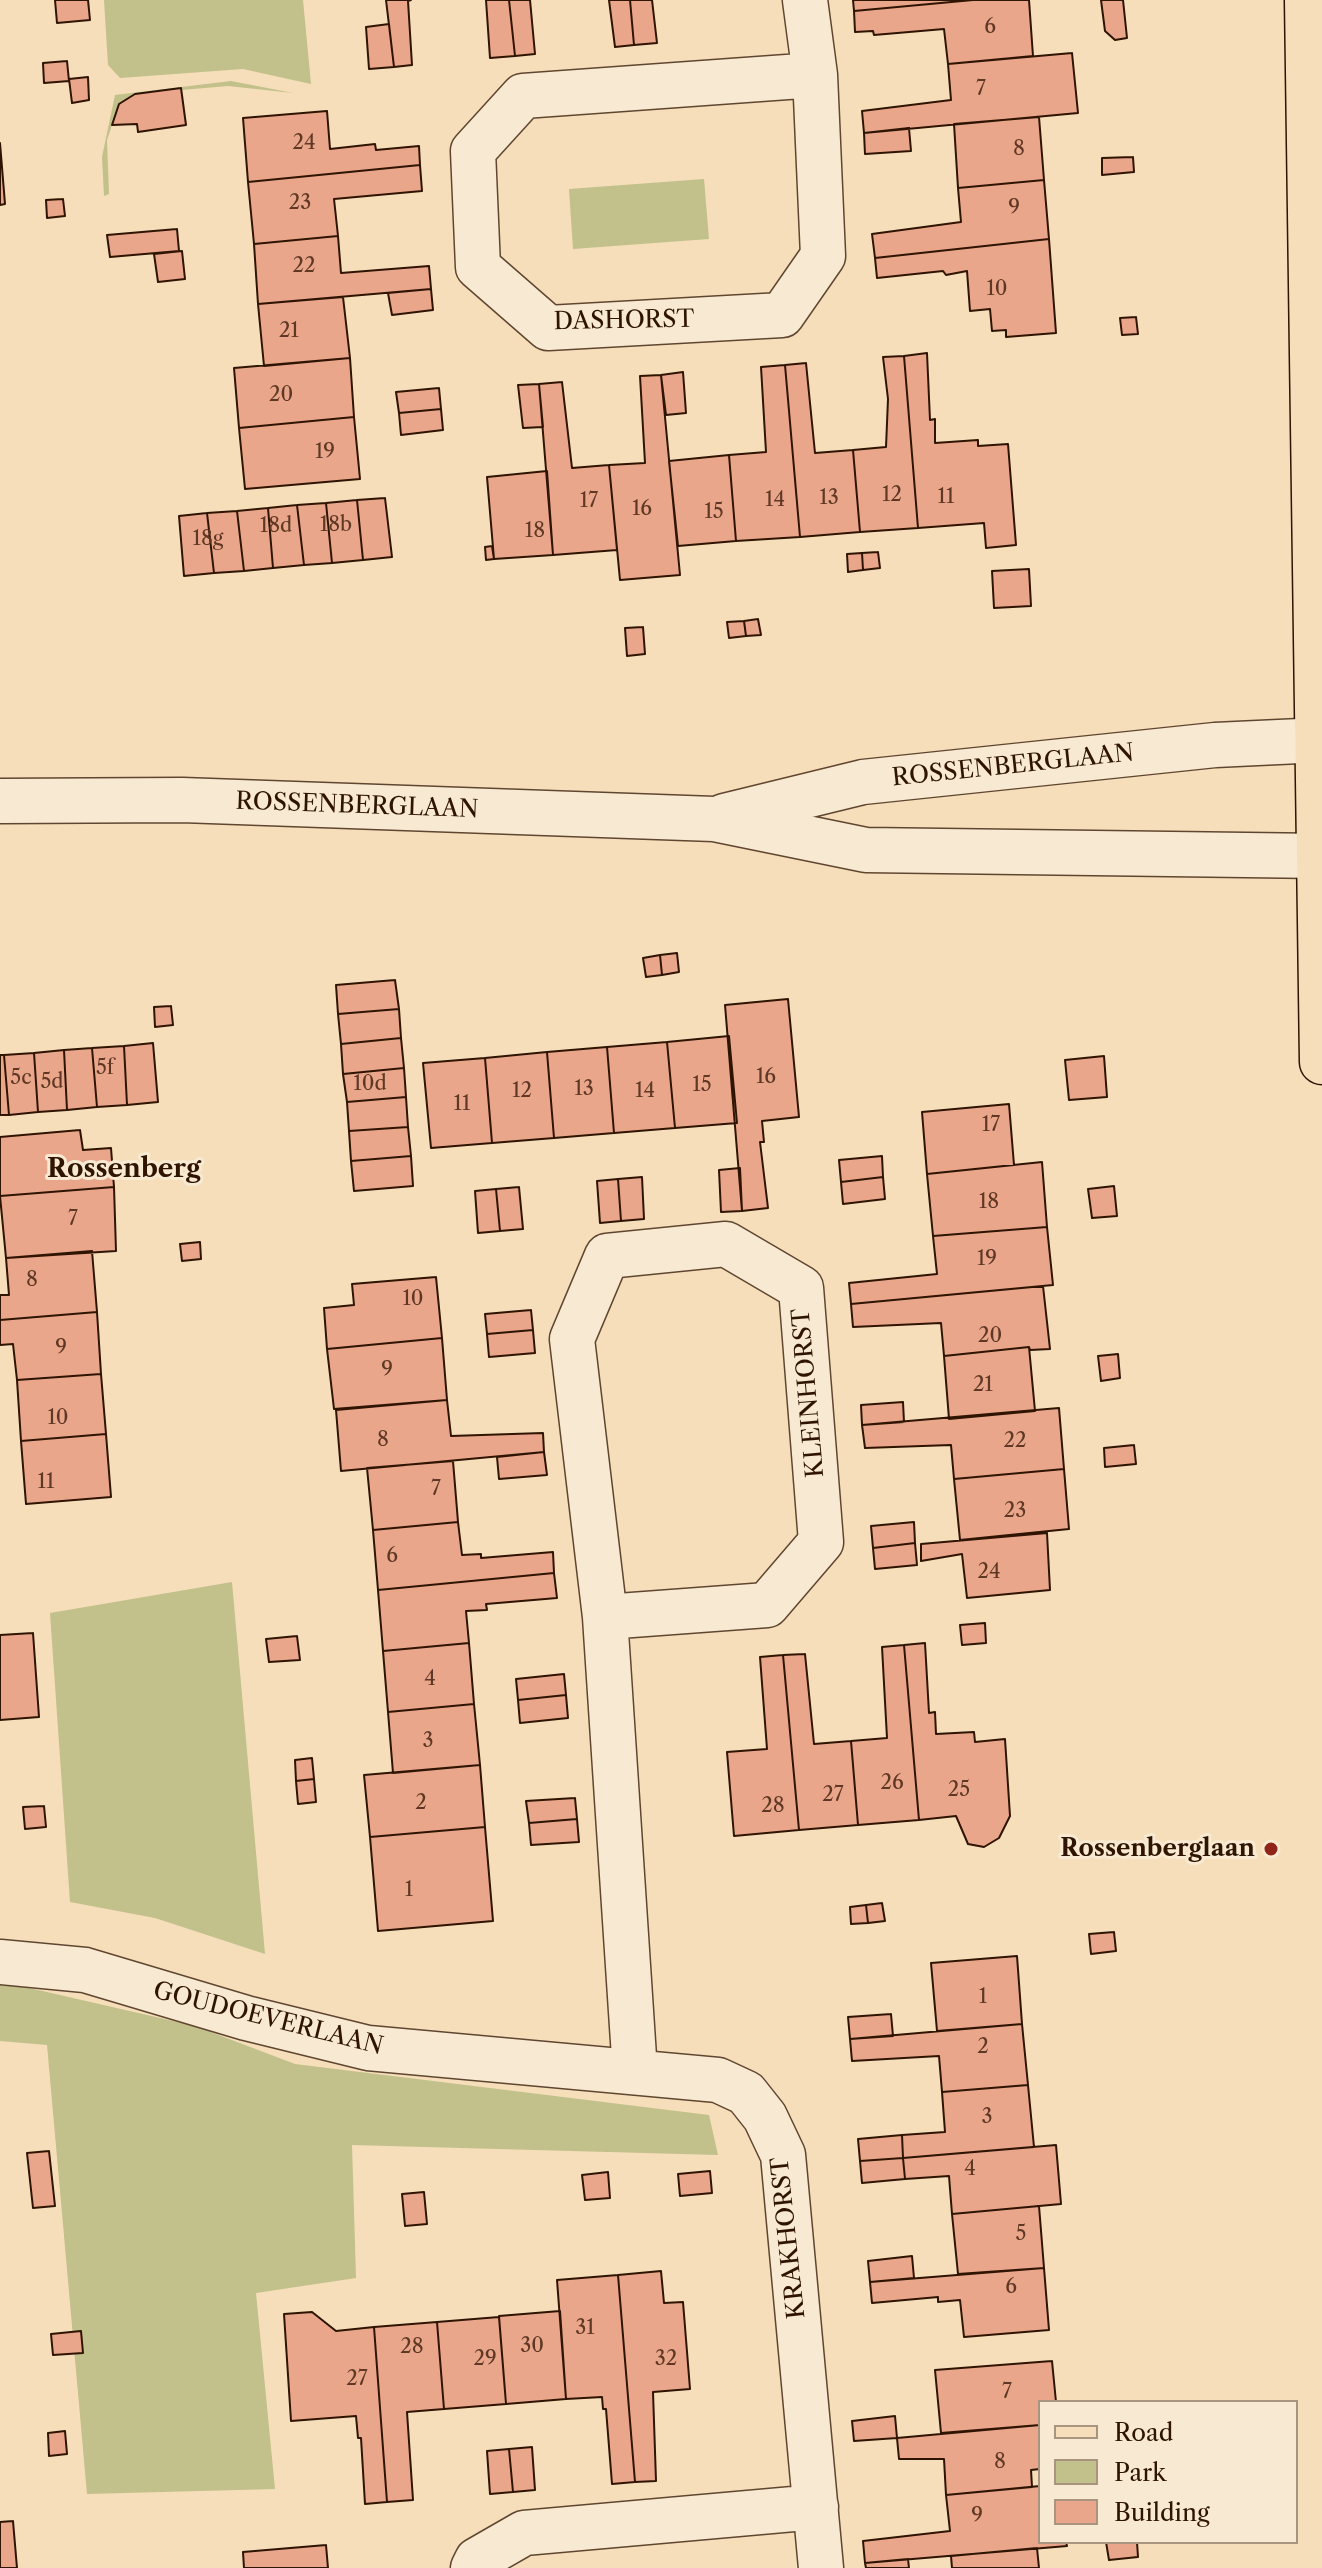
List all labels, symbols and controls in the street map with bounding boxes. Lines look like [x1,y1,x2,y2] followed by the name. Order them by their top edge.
[984,15,996,39] house number: 6
[976,77,986,101] house number: 7
[292,131,316,155] house number: 24
[1013,137,1025,161] house number: 8
[289,191,311,215] house number: 23
[1008,196,1020,220] house number: 9
[293,254,315,278] house number: 22
[986,277,1008,301] house number: 10
[553,305,695,337] street label: DASHORST
[279,319,299,343] house number: 21
[269,383,293,407] house number: 20
[315,440,335,464] house number: 19
[882,483,902,507] house number: 12
[938,485,954,509] house number: 11
[819,486,839,510] house number: 13
[765,488,785,512] house number: 14
[580,489,598,513] house number: 17
[632,497,652,521] house number: 16
[704,500,724,524] house number: 15
[320,513,352,537] house number: 18b
[260,514,292,538] house number: 18d
[525,519,545,543] house number: 18
[193,527,223,551] house number: 18g
[891,739,1135,793] street label: ROSSENBERGLAAN
[235,787,479,825] street label: ROSSENBERGLAAN
[96,1056,114,1080] house number: 5f
[756,1065,776,1089] house number: 16
[10,1066,32,1090] house number: 5c
[40,1070,64,1094] house number: 5d
[353,1072,387,1096] house number: 10d
[692,1073,712,1097] house number: 15
[574,1077,594,1101] house number: 13
[512,1079,532,1103] house number: 12
[635,1079,655,1103] house number: 14
[454,1092,470,1116] house number: 11
[982,1113,1000,1137] house number: 17
[47,1153,201,1185] district label: Rossenberg
[979,1190,999,1214] house number: 18
[68,1207,78,1231] house number: 7
[977,1247,997,1271] house number: 19
[26,1268,38,1292] house number: 8
[402,1287,424,1311] house number: 10
[787,1307,831,1479] street label: KLEINHORST
[978,1324,1002,1348] house number: 20
[55,1336,67,1360] house number: 9
[381,1358,393,1382] house number: 9
[973,1373,993,1397] house number: 21
[47,1406,69,1430] house number: 10
[377,1428,389,1452] house number: 8
[1004,1429,1026,1453] house number: 22
[38,1470,54,1494] house number: 11
[431,1477,441,1501] house number: 7
[1004,1499,1026,1523] house number: 23
[386,1544,398,1568] house number: 6
[977,1560,1001,1584] house number: 24
[424,1667,436,1691] house number: 4
[422,1729,434,1753] house number: 3
[880,1771,904,1795] house number: 26
[948,1778,970,1802] house number: 25
[822,1783,844,1807] house number: 27
[415,1791,427,1815] house number: 2
[761,1794,785,1818] house number: 28
[1060,1835,1255,1863] place label: Rossenberglaan
[1262,1840,1280,1858] marker: Rossenberglaan
[405,1878,413,1902] house number: 1
[150,1977,386,2061] street label: GOUDOEVERLAAN
[979,1985,987,2009] house number: 1
[977,2035,989,2059] house number: 2
[981,2105,993,2129] house number: 3
[766,2156,812,2320] street label: KRAKHORST
[964,2157,976,2181] house number: 4
[1016,2222,1026,2246] house number: 5
[1005,2275,1017,2299] house number: 6
[575,2316,595,2340] house number: 31
[520,2334,544,2358] house number: 30
[400,2335,424,2359] house number: 28
[473,2347,497,2371] house number: 29
[655,2347,677,2371] house number: 32
[346,2367,368,2391] house number: 27
[1002,2380,1012,2404] house number: 7
[1038,2400,1298,2544] legend
[1114,2418,1173,2447] text: Road
[994,2450,1006,2474] house number: 8
[1114,2458,1166,2487] text: Park
[1114,2498,1210,2527] text: Building
[971,2504,983,2528] house number: 9

